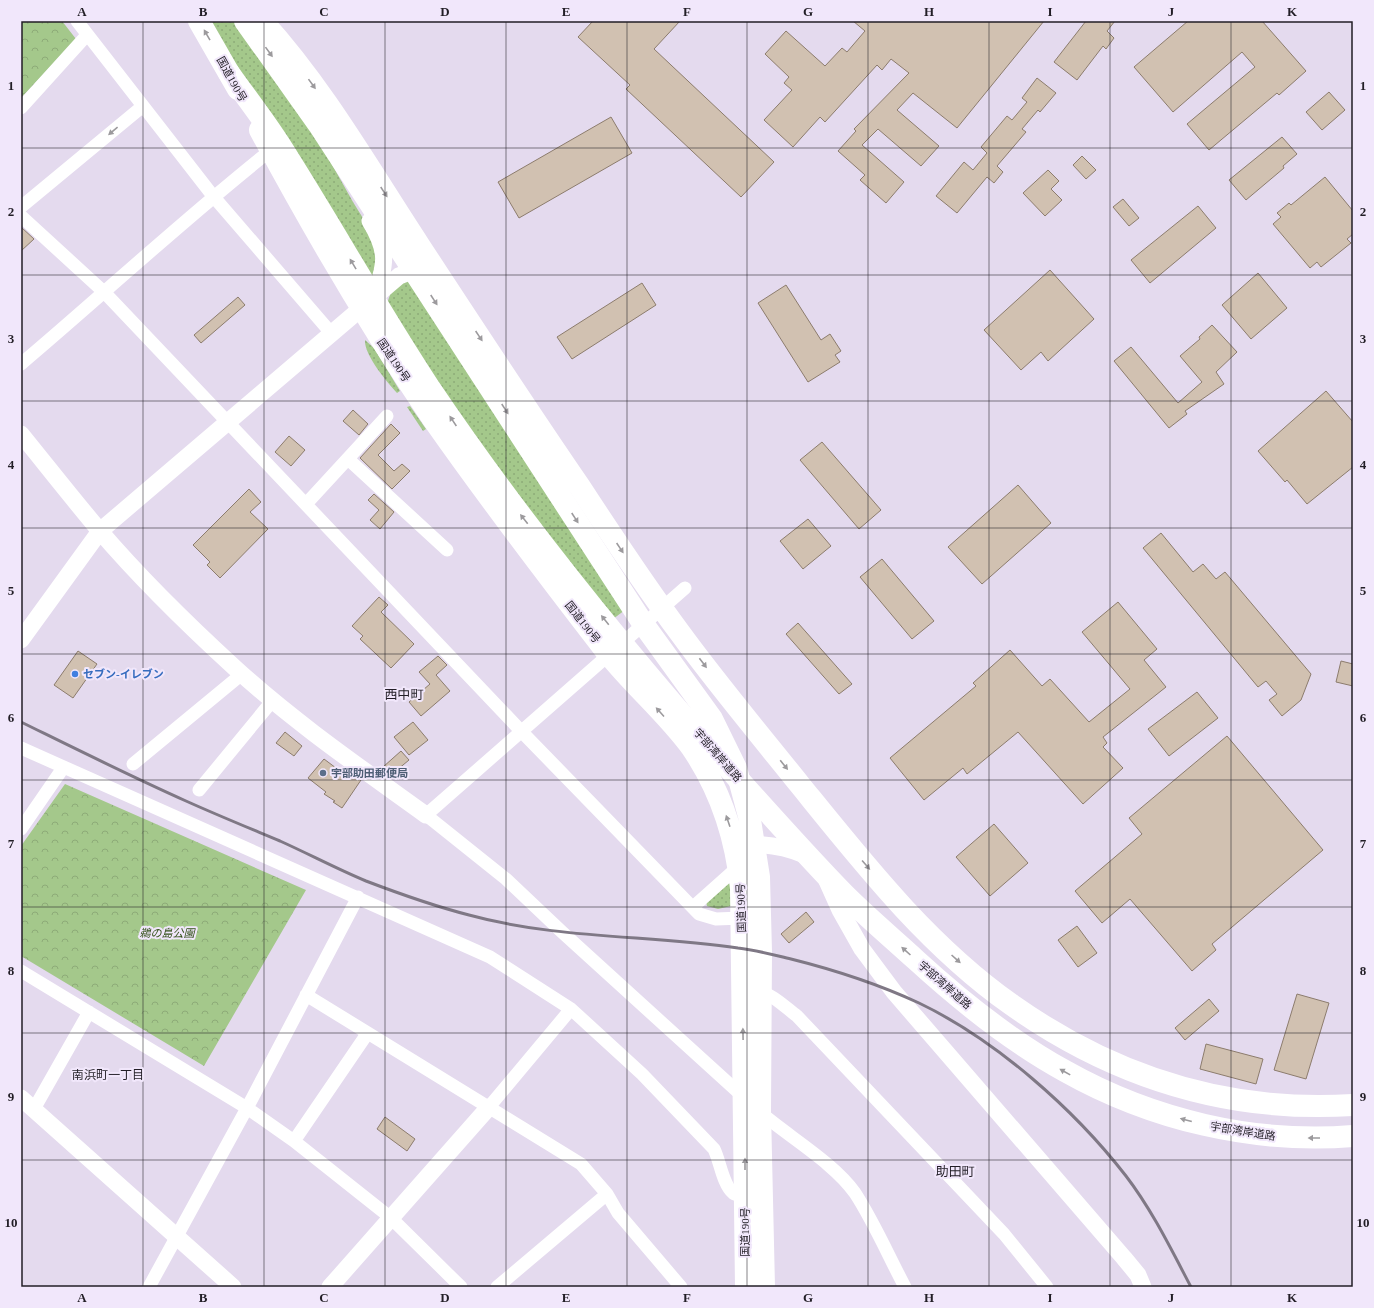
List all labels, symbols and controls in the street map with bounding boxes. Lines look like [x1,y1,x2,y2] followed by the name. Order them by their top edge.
[77,4,87,19] text: A
[199,4,208,19] text: B
[319,4,329,19] text: C
[440,4,450,19] text: D
[562,4,570,19] text: E
[683,4,691,19] text: F
[803,4,813,19] text: G
[924,4,934,19] text: H
[1047,4,1053,19] text: I
[1168,4,1175,19] text: J
[1287,4,1298,19] text: K
[203,29,210,41] one-way arrow
[265,47,273,58] one-way arrow
[215,54,249,104] street label: 国道190号
[8,78,14,93] text: 1
[1360,78,1366,93] text: 1
[308,79,316,89] one-way arrow
[108,126,118,135] one-way arrow
[380,187,388,198] one-way arrow
[8,204,14,219] text: 2
[1360,204,1366,219] text: 2
[350,258,357,270] one-way arrow
[430,295,438,306] one-way arrow
[8,331,15,346] text: 3
[475,331,483,341] one-way arrow
[1360,331,1367,346] text: 3
[375,336,413,384] street label: 国道190号
[501,404,508,415] one-way arrow
[449,415,456,426] one-way arrow
[8,457,15,472] text: 4
[1360,457,1367,472] text: 4
[520,513,528,524] one-way arrow
[572,513,579,524] one-way arrow
[616,542,624,553] one-way arrow
[8,583,15,598] text: 5
[1360,583,1367,598] text: 5
[563,599,603,645] street label: 国道190号
[600,615,609,626] one-way arrow
[698,658,707,669] one-way arrow
[83,668,164,680] place label: セブン-イレブン
[70,669,80,679] marker: セブン-イレブン
[384,687,424,702] district label: 西中町
[656,707,665,717] one-way arrow
[8,710,15,725] text: 6
[1360,710,1367,725] text: 6
[692,726,744,784] street label: 宇部湾岸道路
[780,759,788,770] one-way arrow
[331,767,408,779] place label: 宇部助田郵便局
[318,768,328,778] marker: 宇部助田郵便局
[725,815,731,827] one-way arrow
[8,836,15,851] text: 7
[1360,836,1367,851] text: 7
[862,860,871,871] one-way arrow
[734,883,748,933] street label: 国道190号
[140,927,196,939] park label: 鵜の島公園
[902,947,911,956] one-way arrow
[951,955,961,964] one-way arrow
[916,959,974,1011] street label: 宇部湾岸道路
[8,963,15,978] text: 8
[1360,963,1367,978] text: 8
[740,1027,746,1040] one-way arrow
[72,1068,144,1082] district label: 南浜町一丁目
[1059,1068,1071,1075] one-way arrow
[8,1089,15,1104] text: 9
[1360,1089,1367,1104] text: 9
[1179,1117,1191,1123] one-way arrow
[1209,1120,1277,1142] street label: 宇部湾岸道路
[1307,1135,1320,1141] one-way arrow
[742,1157,748,1170] one-way arrow
[935,1164,975,1179] district label: 助田町
[739,1207,751,1257] street label: 国道190号
[5,1215,18,1230] text: 10
[1357,1215,1370,1230] text: 10
[77,1290,87,1305] text: A
[199,1290,208,1305] text: B
[319,1290,329,1305] text: C
[440,1290,450,1305] text: D
[562,1290,570,1305] text: E
[683,1290,691,1305] text: F
[803,1290,813,1305] text: G
[924,1290,934,1305] text: H
[1047,1290,1053,1305] text: I
[1168,1290,1175,1305] text: J
[1287,1290,1298,1305] text: K

